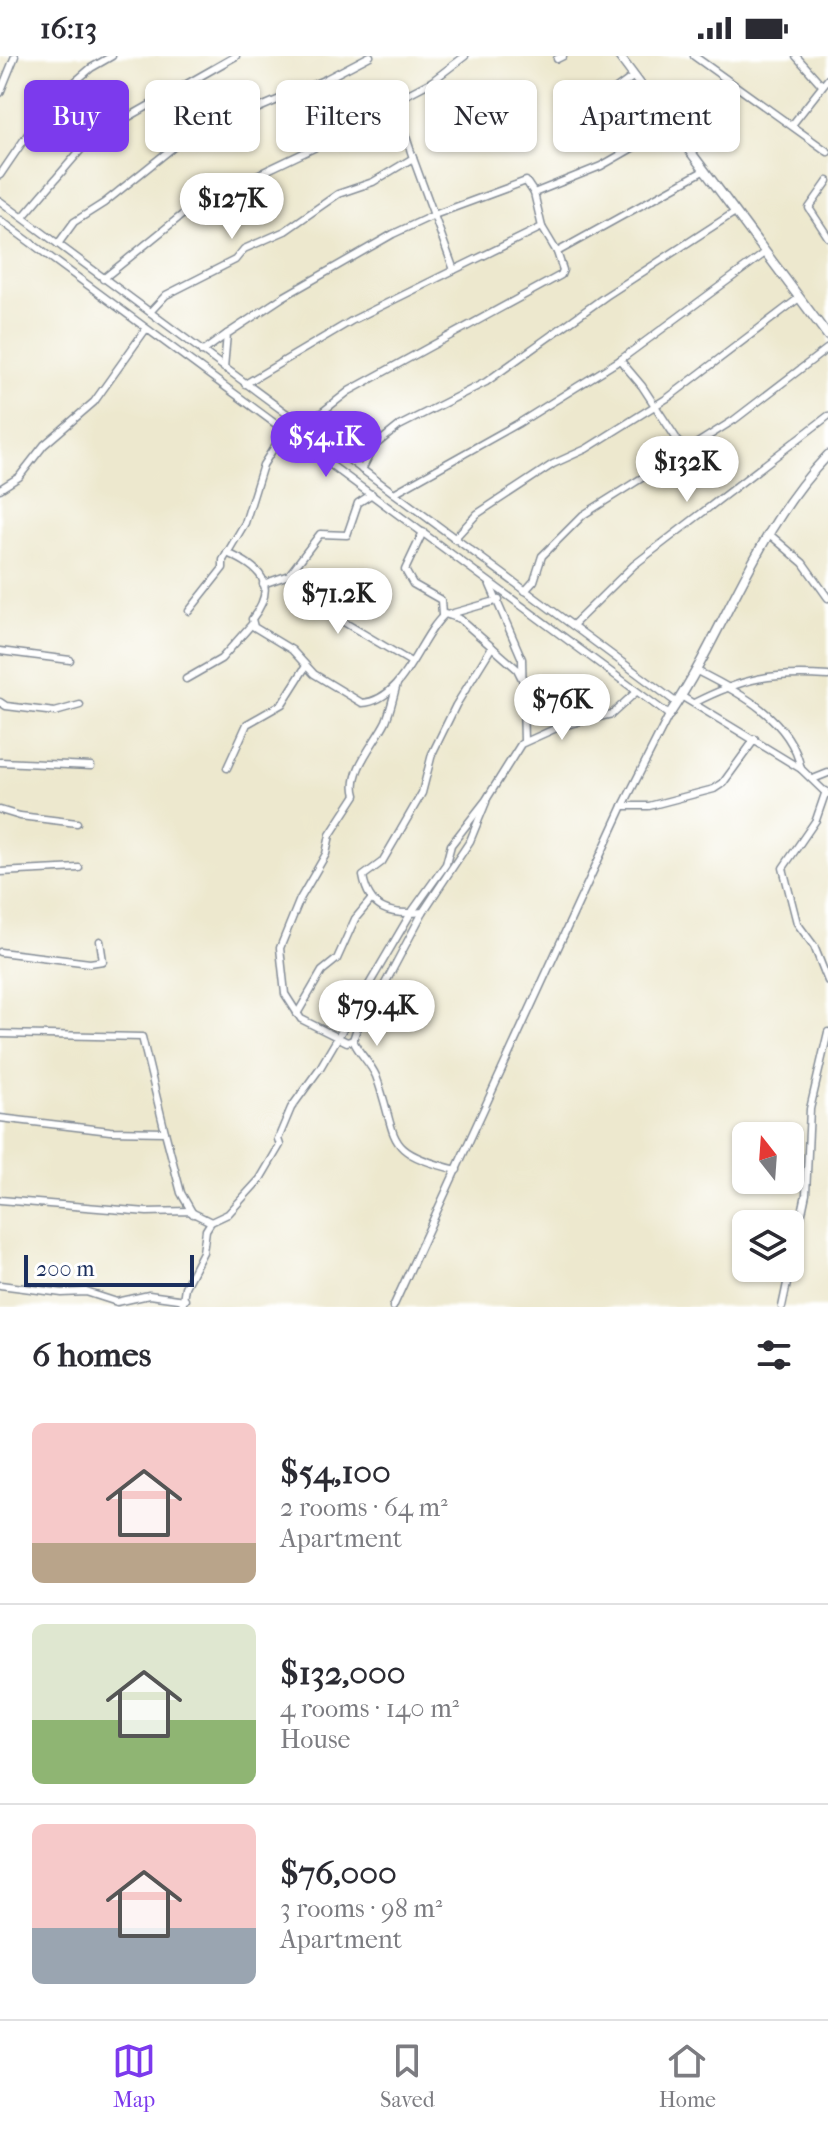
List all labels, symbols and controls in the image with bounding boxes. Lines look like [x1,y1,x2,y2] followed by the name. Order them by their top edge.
[40,11,97,46] text: 16:13
[24,80,129,152] chip: Buy
[145,80,260,152] chip: Rent
[276,80,409,152] chip: Filters
[425,80,537,152] chip: New
[553,80,740,152] chip: Apartment
[176,173,288,241] pin: $127K
[198,183,266,214] text: $127K
[261,411,391,479] pin: $54.1K
[289,421,363,452] text: $54.1K
[631,436,743,504] pin: $132K
[654,446,720,477] text: $132K
[273,568,403,636] pin: $71.2K
[301,578,375,609] text: $71.2K
[515,674,609,742] pin: $76K
[532,684,592,715] text: $76K
[312,980,442,1048] pin: $79.4K
[337,990,417,1021] text: $79.4K
[732,1122,804,1194] north arrow
[732,1122,804,1282] map controls
[732,1210,804,1282] button: layers
[24,1251,194,1287] scale bar
[36,1256,95,1282] text: 200 m
[752,1333,796,1377] icon: filters
[32,1335,151,1375] text: 6 homes
[280,1452,391,1492] text: $54,100
[96,1455,192,1551] icon: home
[280,1492,448,1523] text: 2 rooms · 64 m²
[280,1523,402,1554] text: Apartment
[280,1653,406,1693] text: $132,000
[96,1656,192,1752] icon: home
[280,1693,459,1724] text: 4 rooms · 140 m²
[280,1724,350,1755] text: House
[280,1853,397,1893] text: $76,000
[96,1856,192,1952] icon: home
[280,1893,442,1924] text: 3 rooms · 98 m²
[280,1924,402,1955] text: Apartment
[112,2039,156,2113] tab: Map
[380,2039,435,2113] tab: Saved
[659,2039,716,2113] tab: Home

